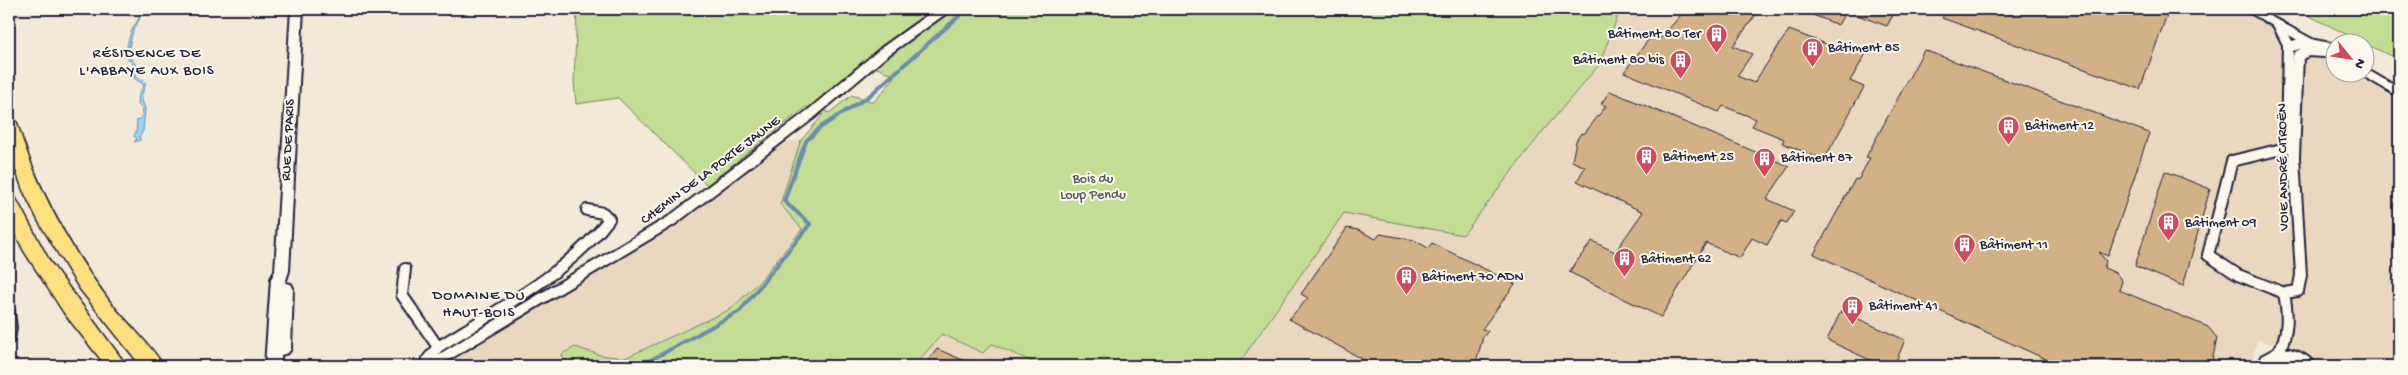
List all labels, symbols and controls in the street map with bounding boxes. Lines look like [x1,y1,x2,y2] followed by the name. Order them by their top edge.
[1705,22,1729,53] building icon: Bâtiment 80 Ter
[1607,26,1702,43] place label: Bâtiment 80 Ter
[2326,32,2376,82] north arrow
[1800,36,1824,67] building icon: Bâtiment 85
[1827,40,1900,57] place label: Bâtiment 85
[79,45,215,80] district label: RÉSIDENCE DE L'ABBAYE AUX BOIS
[1668,48,1692,79] building icon: Bâtiment 80 bis
[1572,52,1665,69] place label: Bâtiment 80 bis
[2349,55,2369,71] text: N
[278,98,300,181] street label: RUE DE PARIS
[2274,103,2294,232] street label: VOIE ANDRÉ CITROËN
[638,112,785,229] street label: CHEMIN DE LA PORTE JAUNE
[1997,114,2021,145] building icon: Bâtiment 12
[2024,118,2094,135] place label: Bâtiment 12
[1635,145,1659,176] building icon: Bâtiment 25
[1753,146,1777,177] building icon: Bâtiment 87
[1662,149,1734,166] place label: Bâtiment 25
[1780,150,1853,167] place label: Bâtiment 87
[1060,171,1126,204] park label: Bois du Loup Pendu
[2157,211,2181,242] building icon: Bâtiment 09
[2184,215,2257,232] place label: Bâtiment 09
[1952,233,1976,264] building icon: Bâtiment 11
[1979,237,2048,254] place label: Bâtiment 11
[1613,247,1637,278] building icon: Bâtiment 62
[1640,251,1712,268] place label: Bâtiment 62
[1394,265,1418,296] building icon: Bâtiment 70 ADN
[1421,269,1524,286] place label: Bâtiment 70 ADN
[432,287,525,322] district label: DOMAINE DU HAUT-BOIS
[1841,294,1865,325] building icon: Bâtiment 41
[1868,298,1938,315] place label: Bâtiment 41

